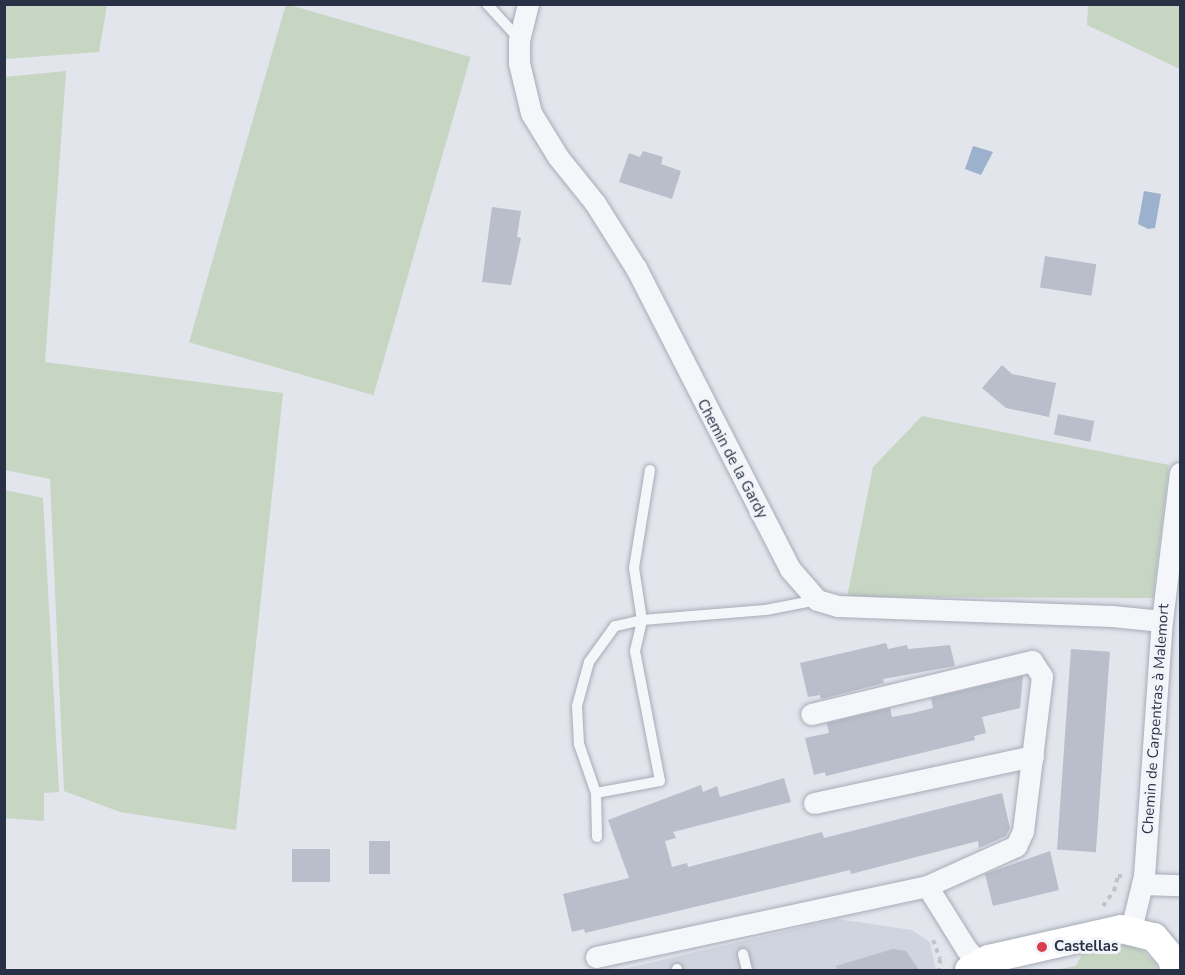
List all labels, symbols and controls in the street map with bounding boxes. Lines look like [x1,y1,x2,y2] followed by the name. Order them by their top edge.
[693,396,771,522] street label: Chemin de la Gardy
[1139,603,1173,835] street label: Chemin de Carpentras à Malemort
[1054,938,1118,956] place label: Castellas
[1035,940,1049,954] marker: Castellas

